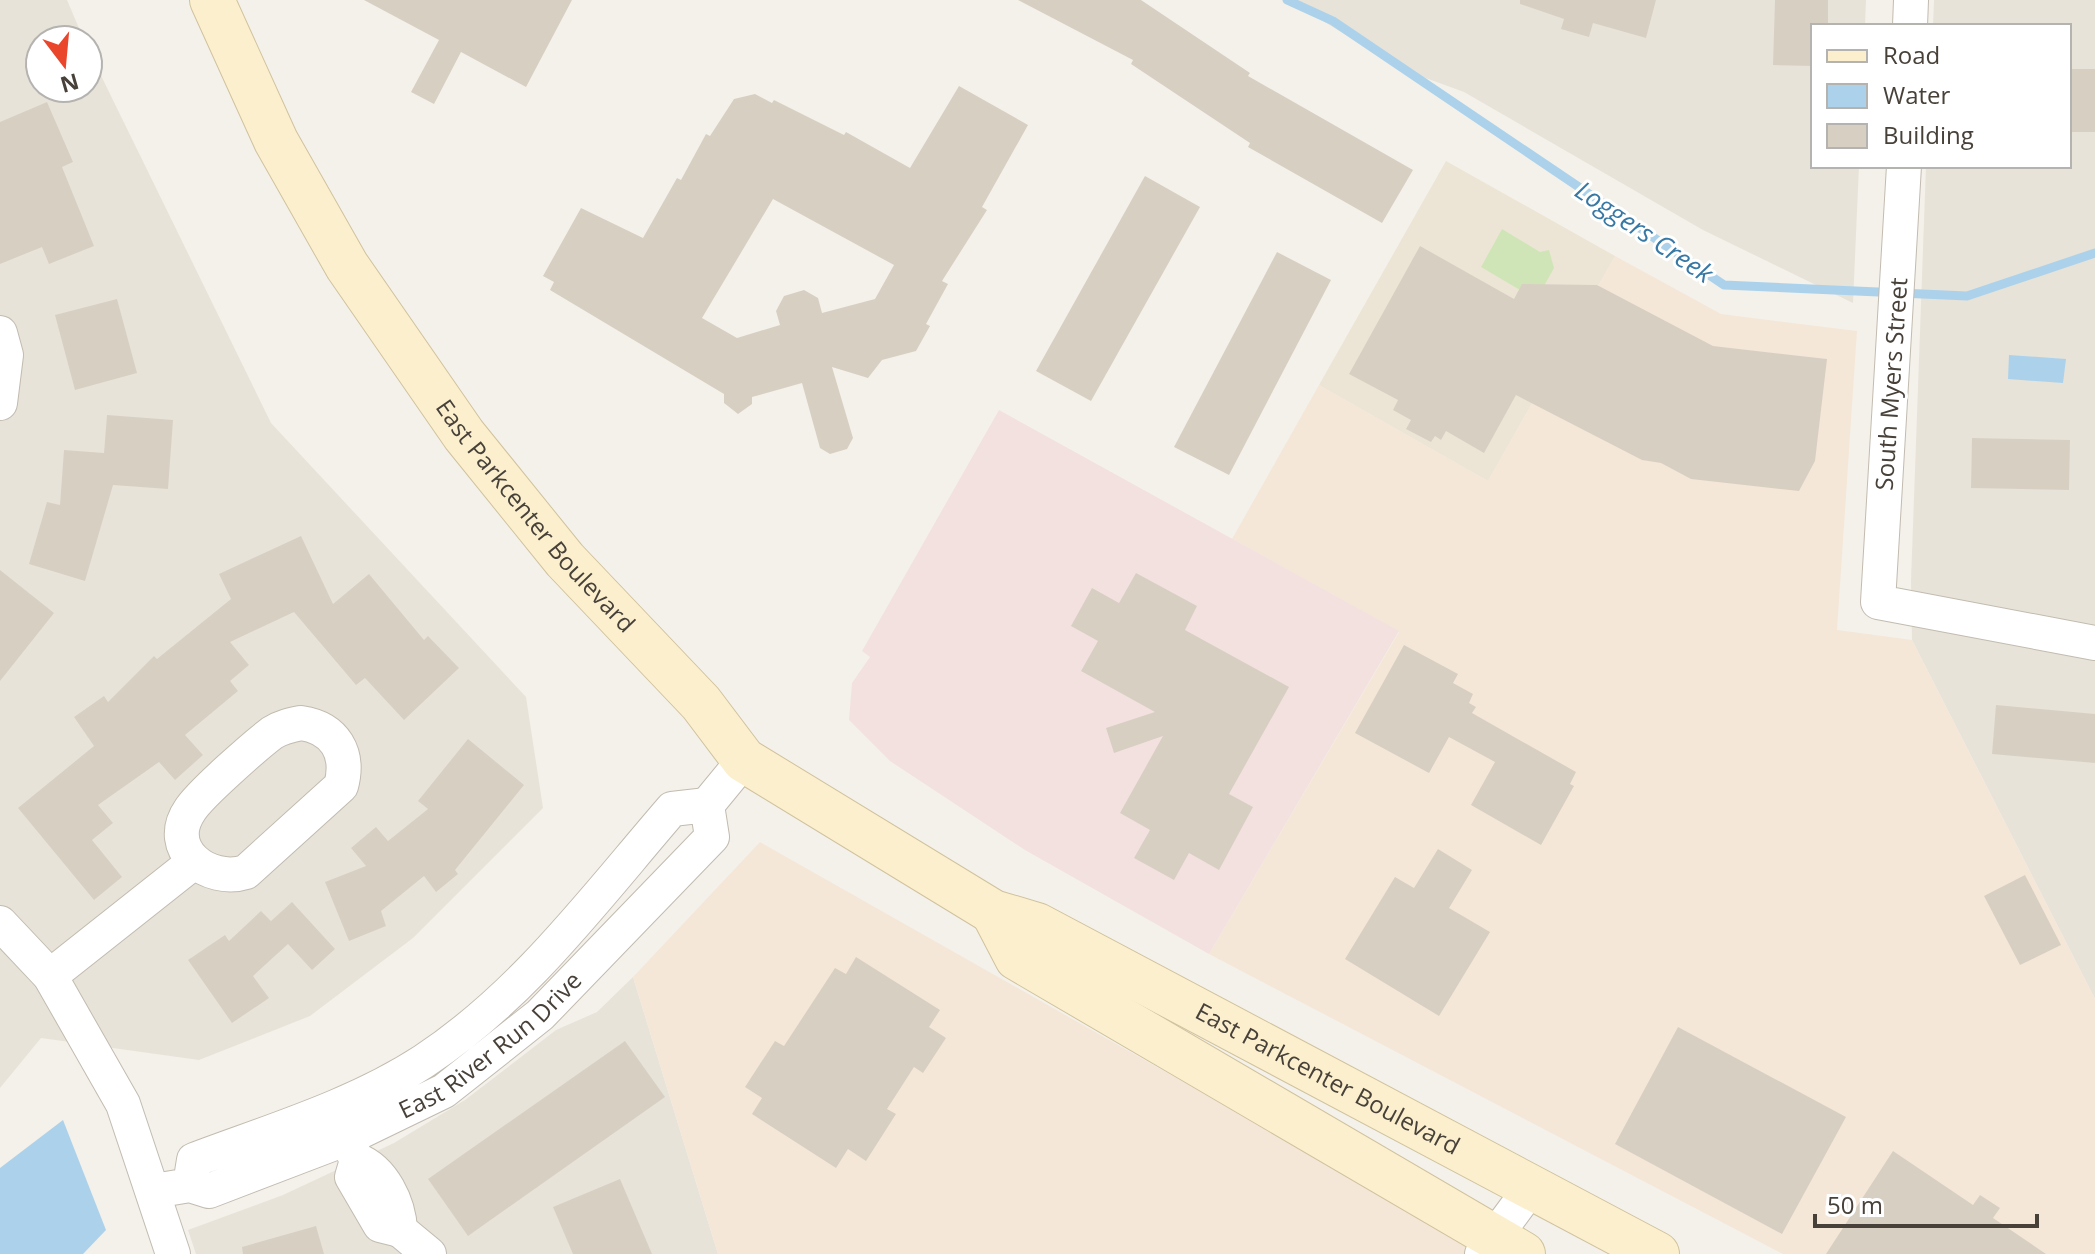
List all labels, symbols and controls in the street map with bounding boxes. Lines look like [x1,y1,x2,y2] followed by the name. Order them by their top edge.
[24,24,104,104] north arrow
[1811,24,2071,168] legend
[1883,38,1940,71] text: Road
[57,67,83,101] text: N
[1883,78,1951,111] text: Water
[1883,118,1974,151] text: Building
[1568,172,1722,291] water label: Loggers Creek
[1867,276,1914,491] street label: South Myers Street
[429,392,643,639] street label: East Parkcenter Boulevard
[393,964,588,1126] street label: East River Run Drive
[1190,994,1466,1162] street label: East Parkcenter Boulevard
[1815,1178,2037,1228] scale bar
[1827,1188,1883,1221] text: 50 m

